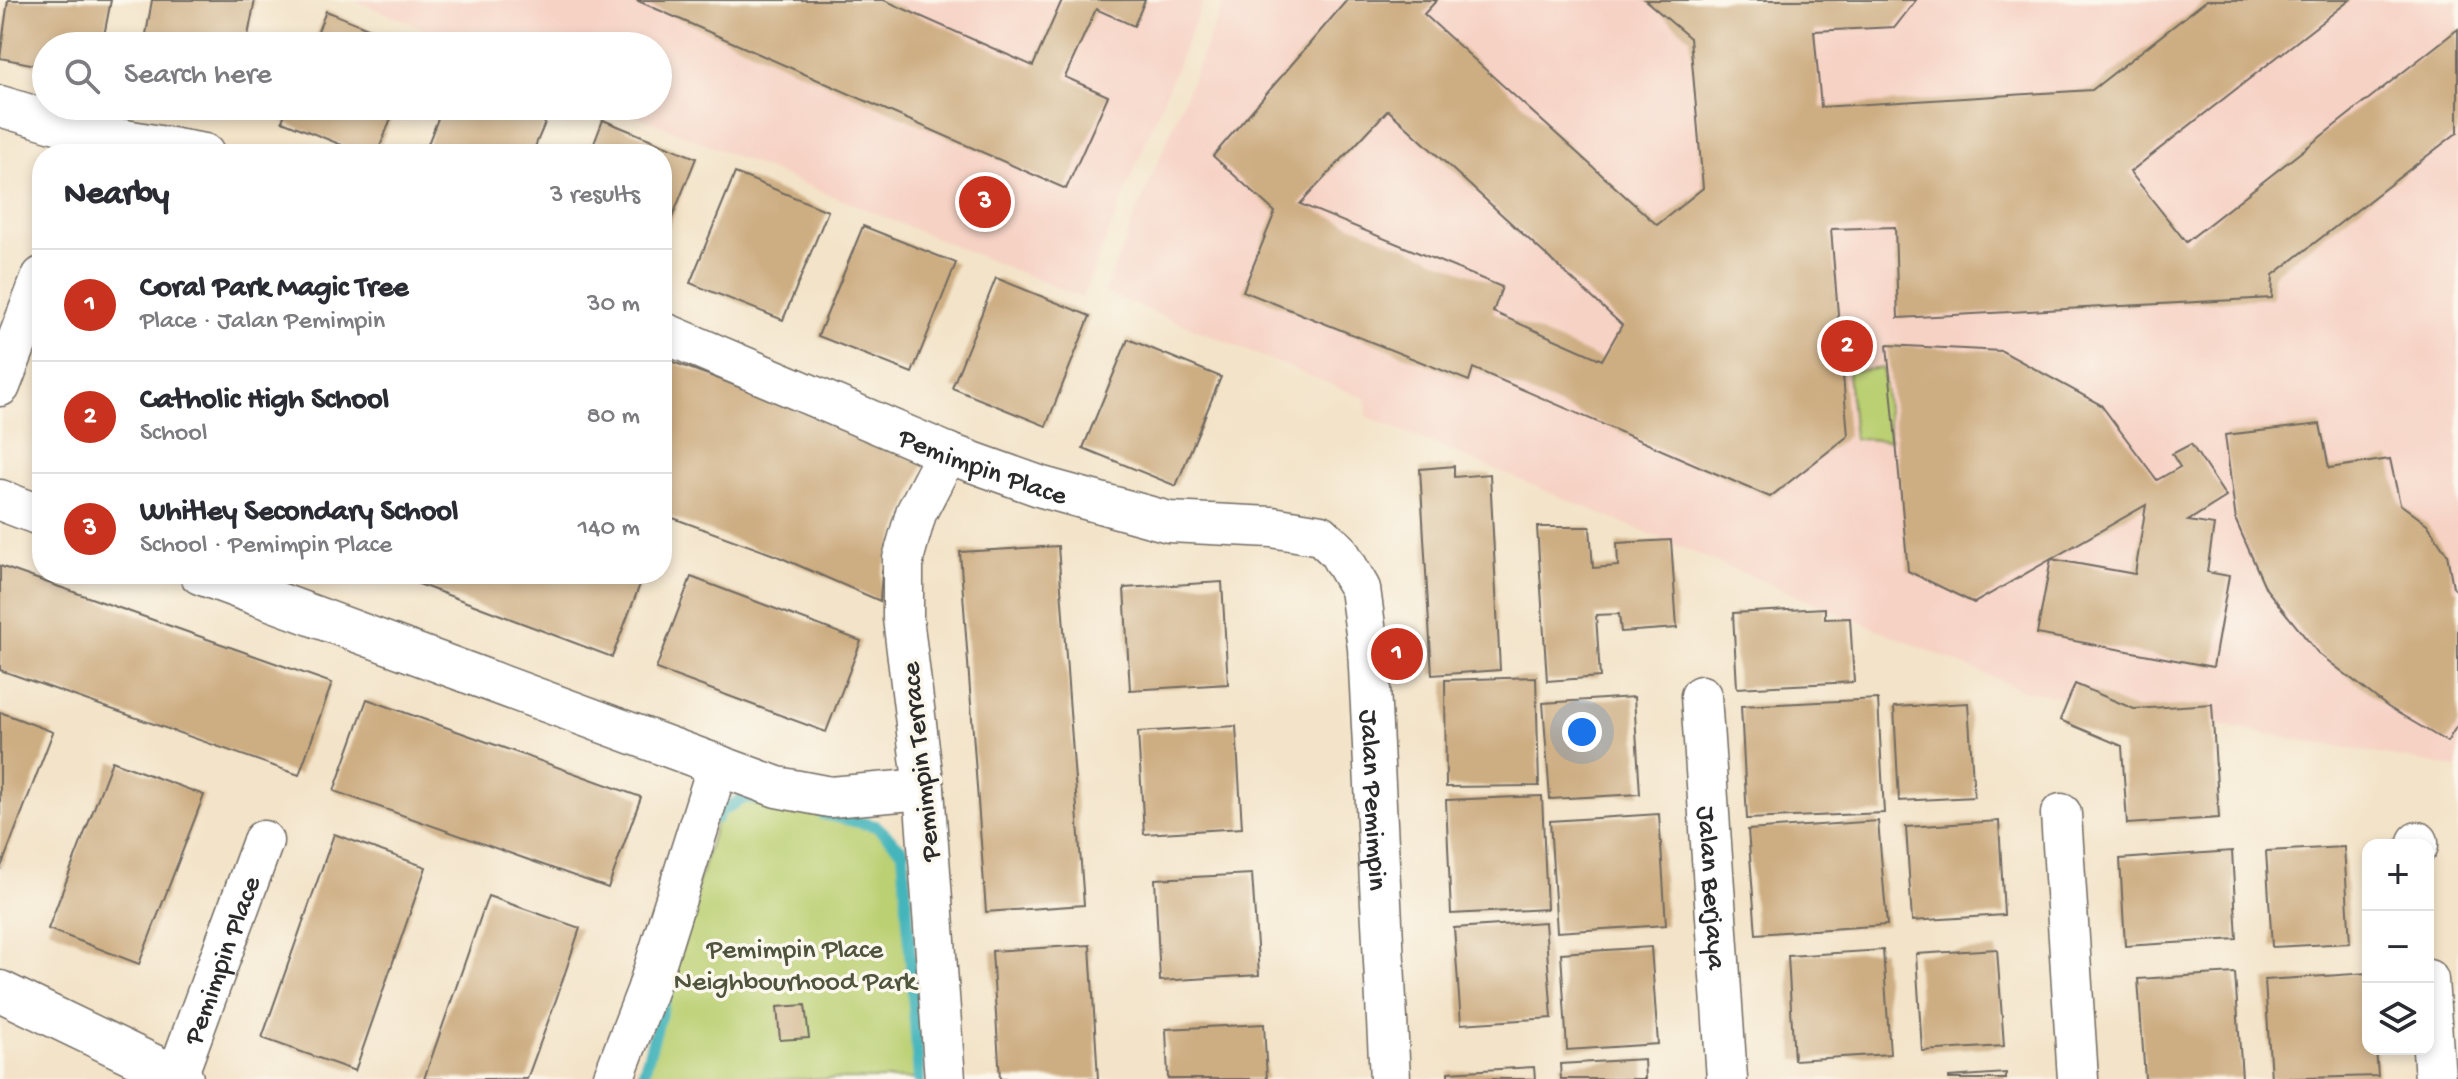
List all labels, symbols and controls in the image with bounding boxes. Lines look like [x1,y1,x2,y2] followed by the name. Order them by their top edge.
[32,32,672,120] search box
[60,54,104,98] icon: search
[124,59,272,94] text: Search here
[959,172,1011,232] pin: 3
[64,176,169,216] text: Nearby
[550,181,640,212] text: 3 results
[140,272,409,307] text: Coral Park Magic Tree
[85,290,95,321] text: 1
[587,290,640,321] text: 30 m
[140,307,385,338] text: Place · Jalan Pemimpin
[1821,316,1873,376] pin: 2
[140,384,389,419] text: Catholic High School
[84,402,96,433] text: 2
[586,402,640,433] text: 80 m
[140,419,208,450] text: School
[892,422,1071,514] street label: Pemimpin Place
[140,496,458,531] text: Whitley Secondary School
[83,514,97,545] text: 3
[578,514,640,545] text: 140 m
[140,531,392,562] text: School · Pemimpin Place
[1371,624,1423,684] pin: 1
[896,660,949,864] street label: Pemimpin Terrace
[1350,709,1392,892] street label: Jalan Pemimpin
[1562,712,1602,752] your location
[1688,805,1732,972] street label: Jalan Berjaya
[2362,839,2434,1055] map controls
[2362,839,2434,911] button: +
[178,872,270,1051] street label: Pemimpin Place
[2362,911,2434,983] button: −
[674,935,919,1000] park label: Pemimpin Place Neighbourhood Park
[2362,983,2434,1055] button: layers

